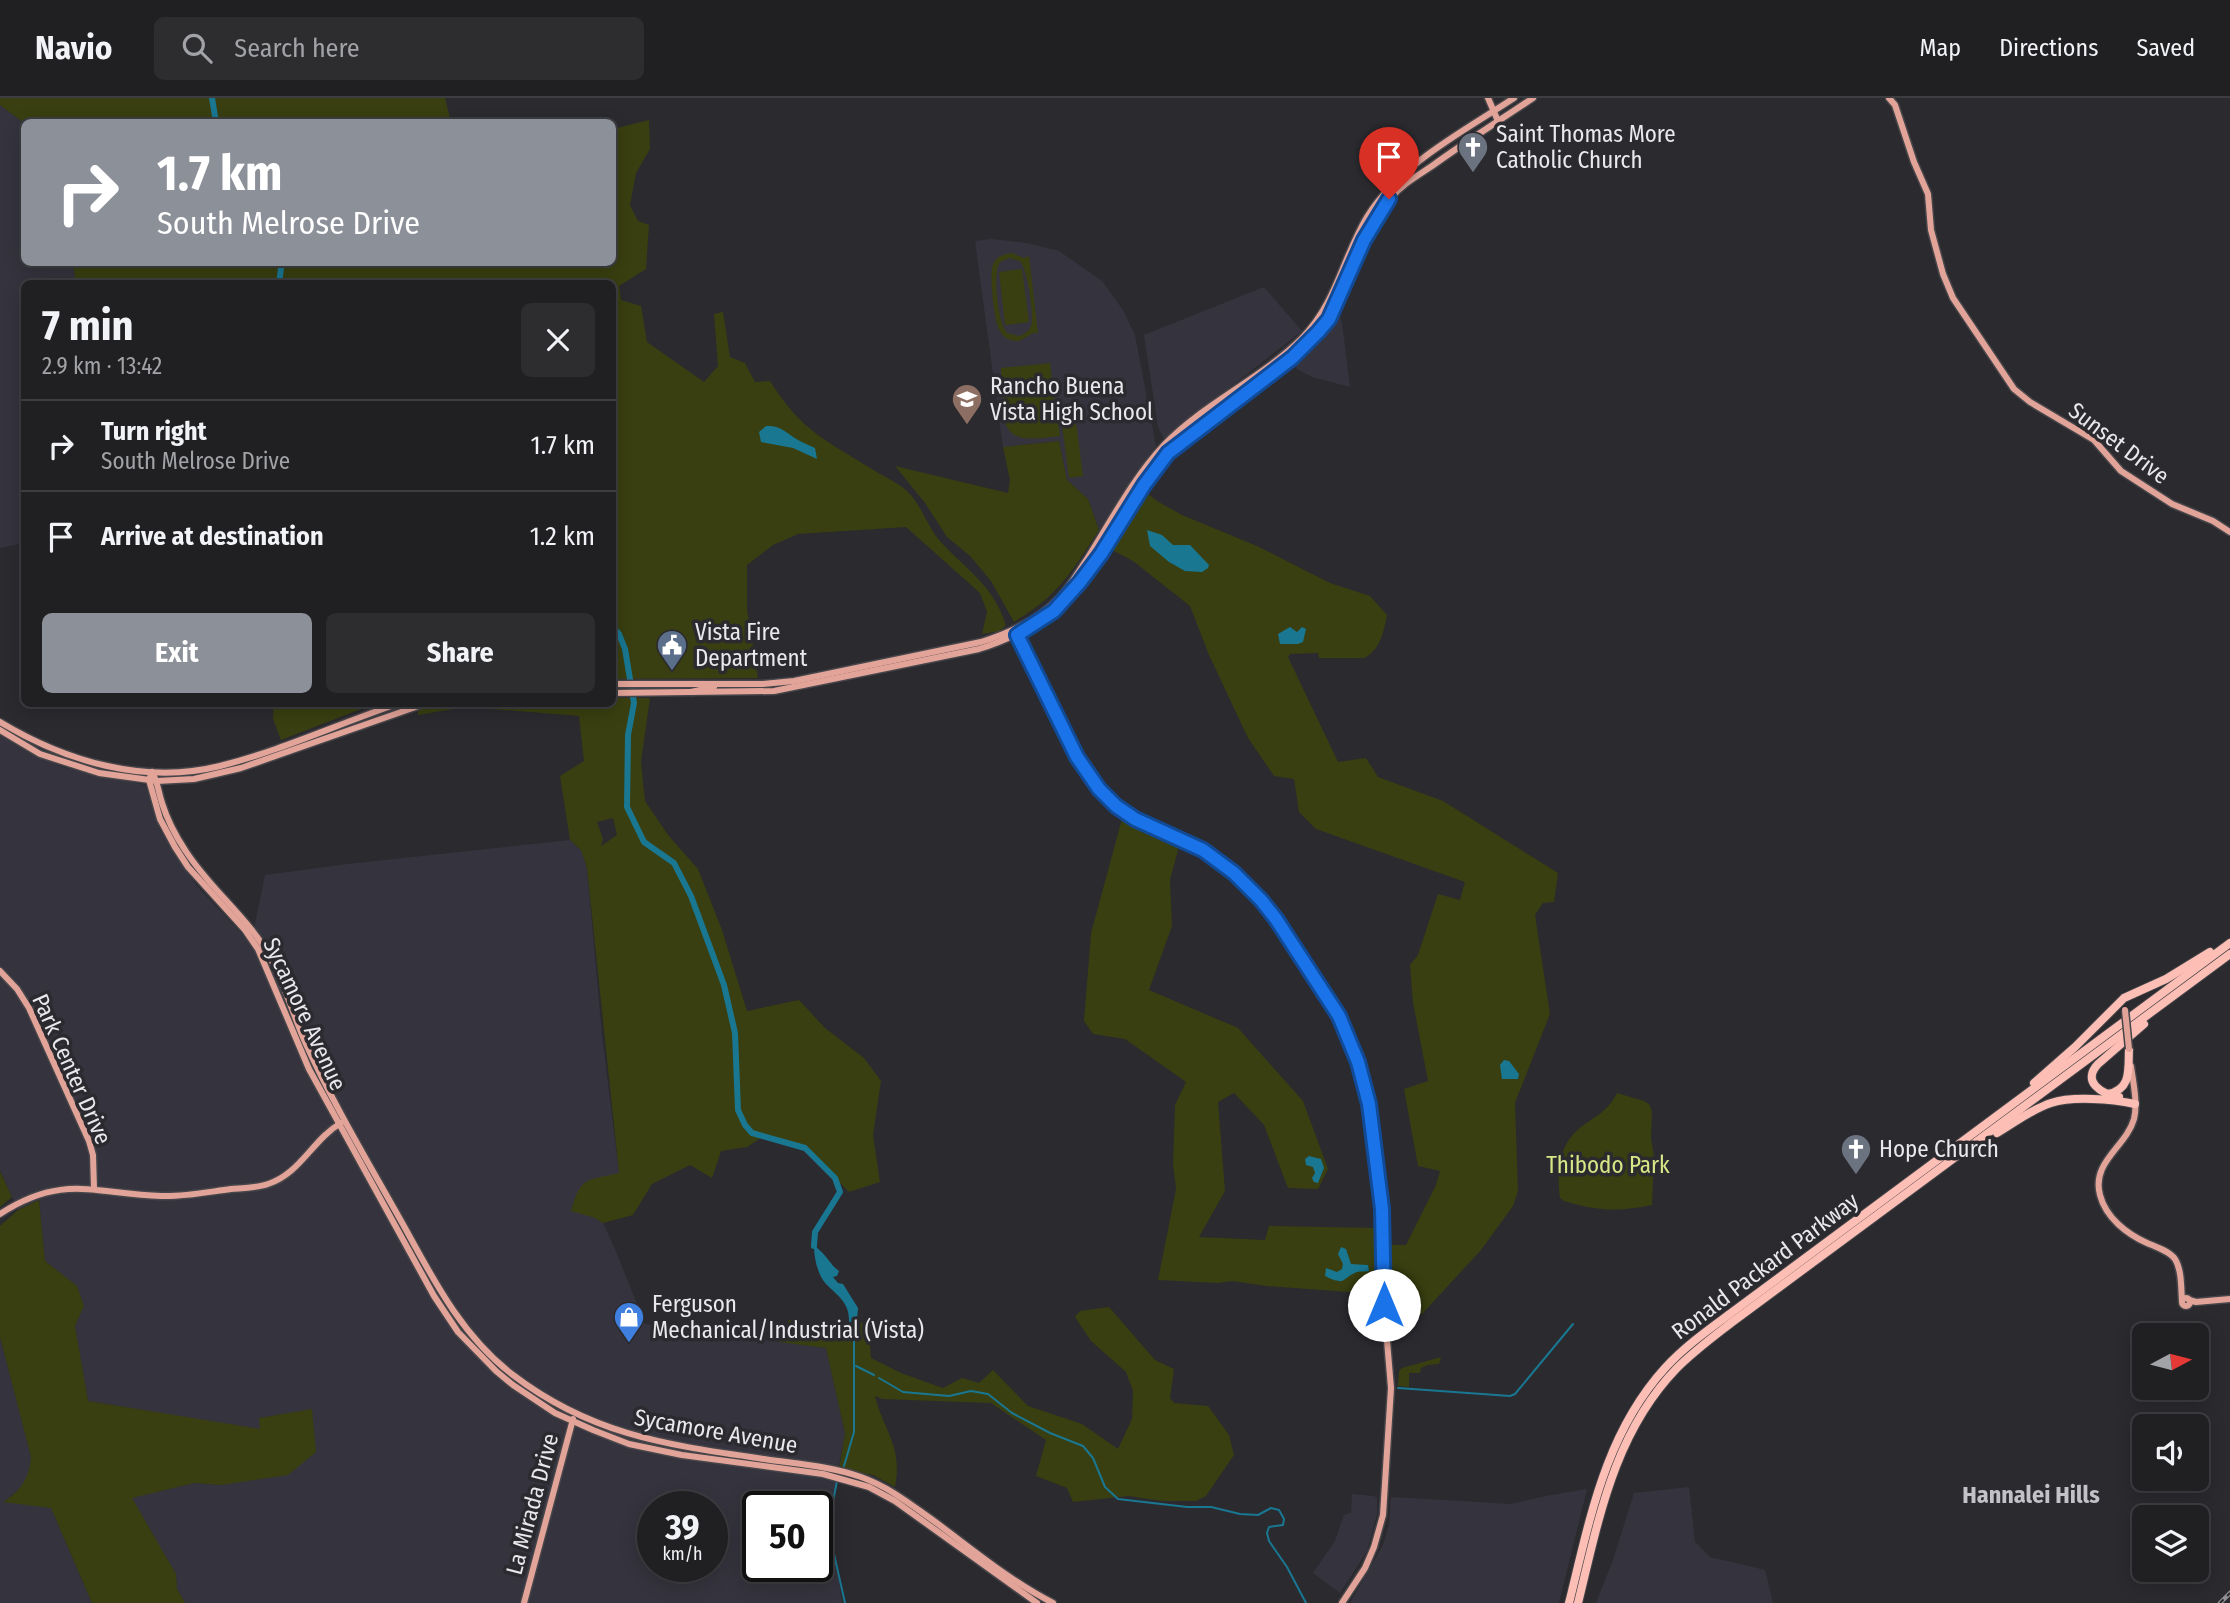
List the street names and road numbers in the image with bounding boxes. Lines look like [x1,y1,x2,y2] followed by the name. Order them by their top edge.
[2063,396,2175,490] street label: Sunset Drive
[257,933,353,1095] street label: Sycamore Avenue
[26,989,118,1149] street label: Park Center Drive
[1666,1186,1865,1345] street label: Ronald Packard Parkway
[632,1403,800,1459] street label: Sycamore Avenue
[500,1430,564,1578] street label: La Mirada Drive

